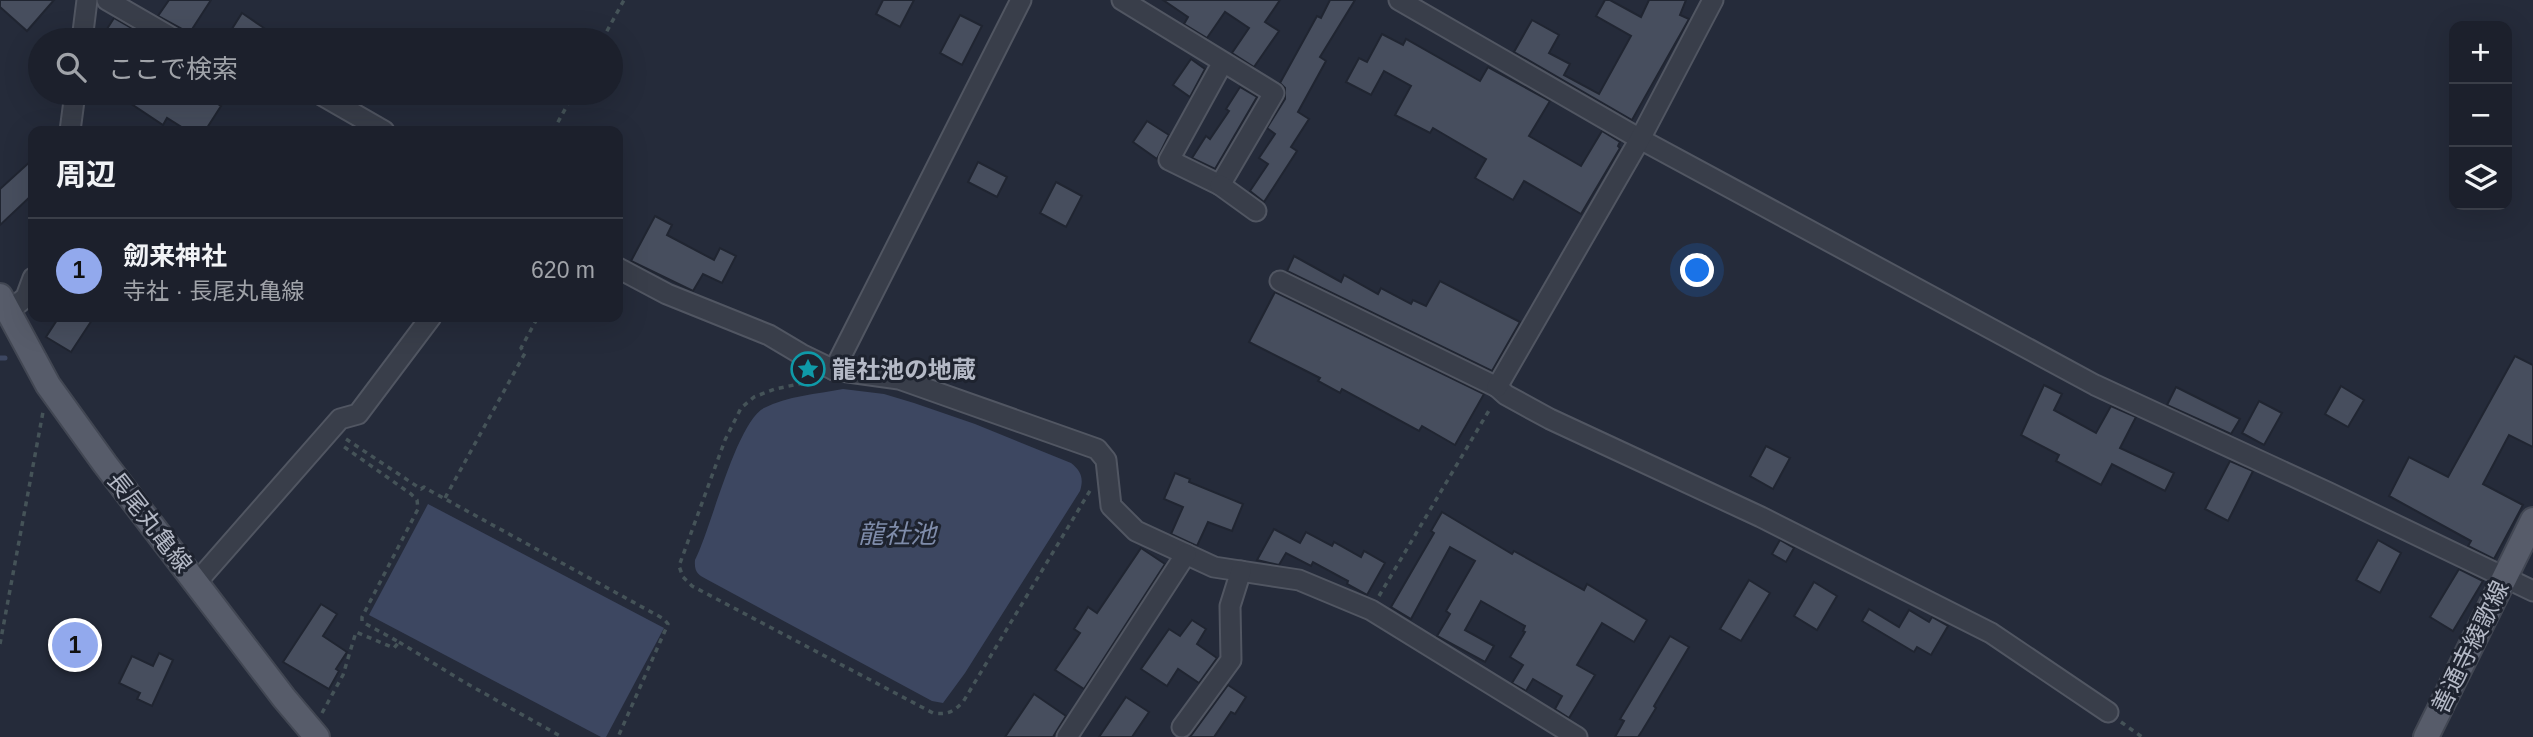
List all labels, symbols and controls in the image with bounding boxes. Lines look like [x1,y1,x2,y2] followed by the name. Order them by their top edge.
[2449,21,2512,210] map controls
[2449,21,2512,84] button: +
[28,28,623,105] search box
[52,48,90,86] icon: search
[108,54,238,84] text: ここで検索
[2449,84,2512,147] button: −
[2449,147,2512,210] button: layers
[56,158,116,191] text: 周辺
[123,241,227,271] text: 劒来神社
[1680,253,1714,287] your location
[73,257,85,283] text: 1
[531,257,595,283] text: 620 m
[123,278,304,304] text: 寺社 · 長尾丸亀線
[789,350,827,388] place icon: 龍社池の地蔵
[832,356,976,383] place label: 龍社池の地蔵
[102,466,198,578] street label: 長尾丸亀線
[858,519,939,549] water label: 龍社池
[2426,576,2514,718] street label: 善通寺綾歌線
[52,619,98,671] pin: 1

